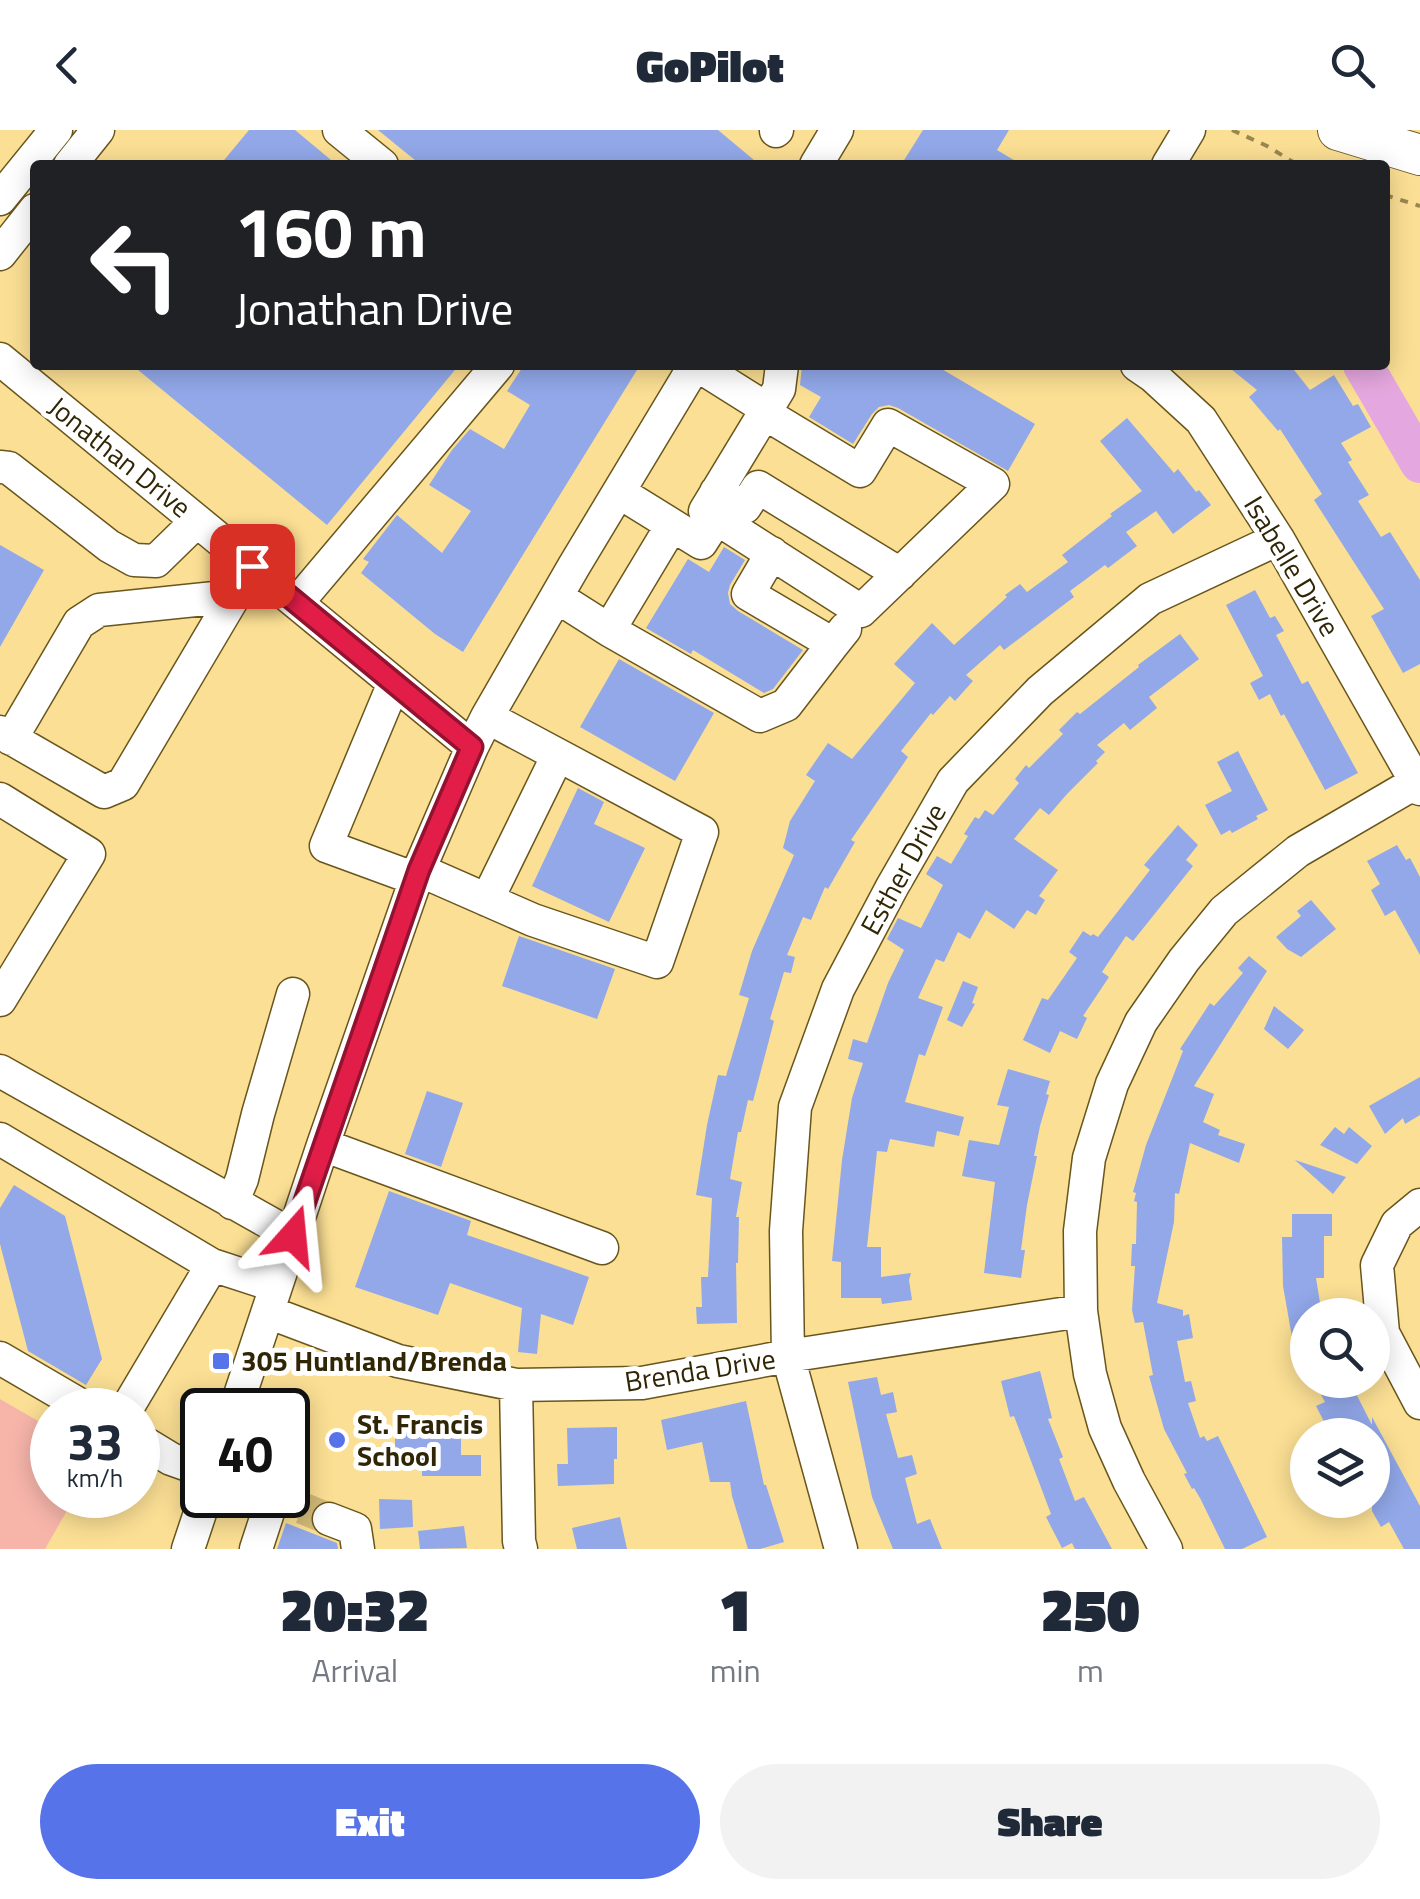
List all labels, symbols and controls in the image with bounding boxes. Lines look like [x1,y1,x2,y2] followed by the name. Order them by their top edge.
[636,31,784,99] text: GoPilot
[40,38,95,93] icon: back
[1325,38,1380,93] icon: search
[235,178,427,284] text: 160 m
[70,200,200,330] icon: left
[235,274,513,342] text: Jonathan Drive
[40,385,201,528] street label: Jonathan Drive
[1233,487,1351,644] street label: Isabelle Drive
[210,524,295,609] pin
[225,539,280,594] icon: arrive
[849,795,956,942] street label: Esther Drive
[241,1184,345,1288] position arrow
[1290,1298,1390,1518] map controls
[1290,1298,1390,1398] button: search
[621,1336,778,1403] street label: Brenda Drive
[241,1339,507,1382] place label: 305 Huntland/Brenda
[210,1350,232,1372] marker: 305 Huntland/Brenda
[180,1388,310,1518] speed limit sign: 40
[357,1402,483,1477] place label: St. Francis School
[67,1403,123,1479] text: 33
[1290,1418,1390,1518] button: layers
[326,1429,348,1451] marker: St. Francis School
[67,1459,123,1497] text: km/h
[280,1563,429,1654] text: 20:32
[719,1563,752,1654] text: 1
[1041,1563,1140,1654] text: 250
[311,1646,398,1694] text: Arrival
[710,1646,761,1694] text: min
[1077,1646,1104,1694] text: m
[40,1764,700,1879] button: Exit
[720,1764,1380,1879] button: Share

